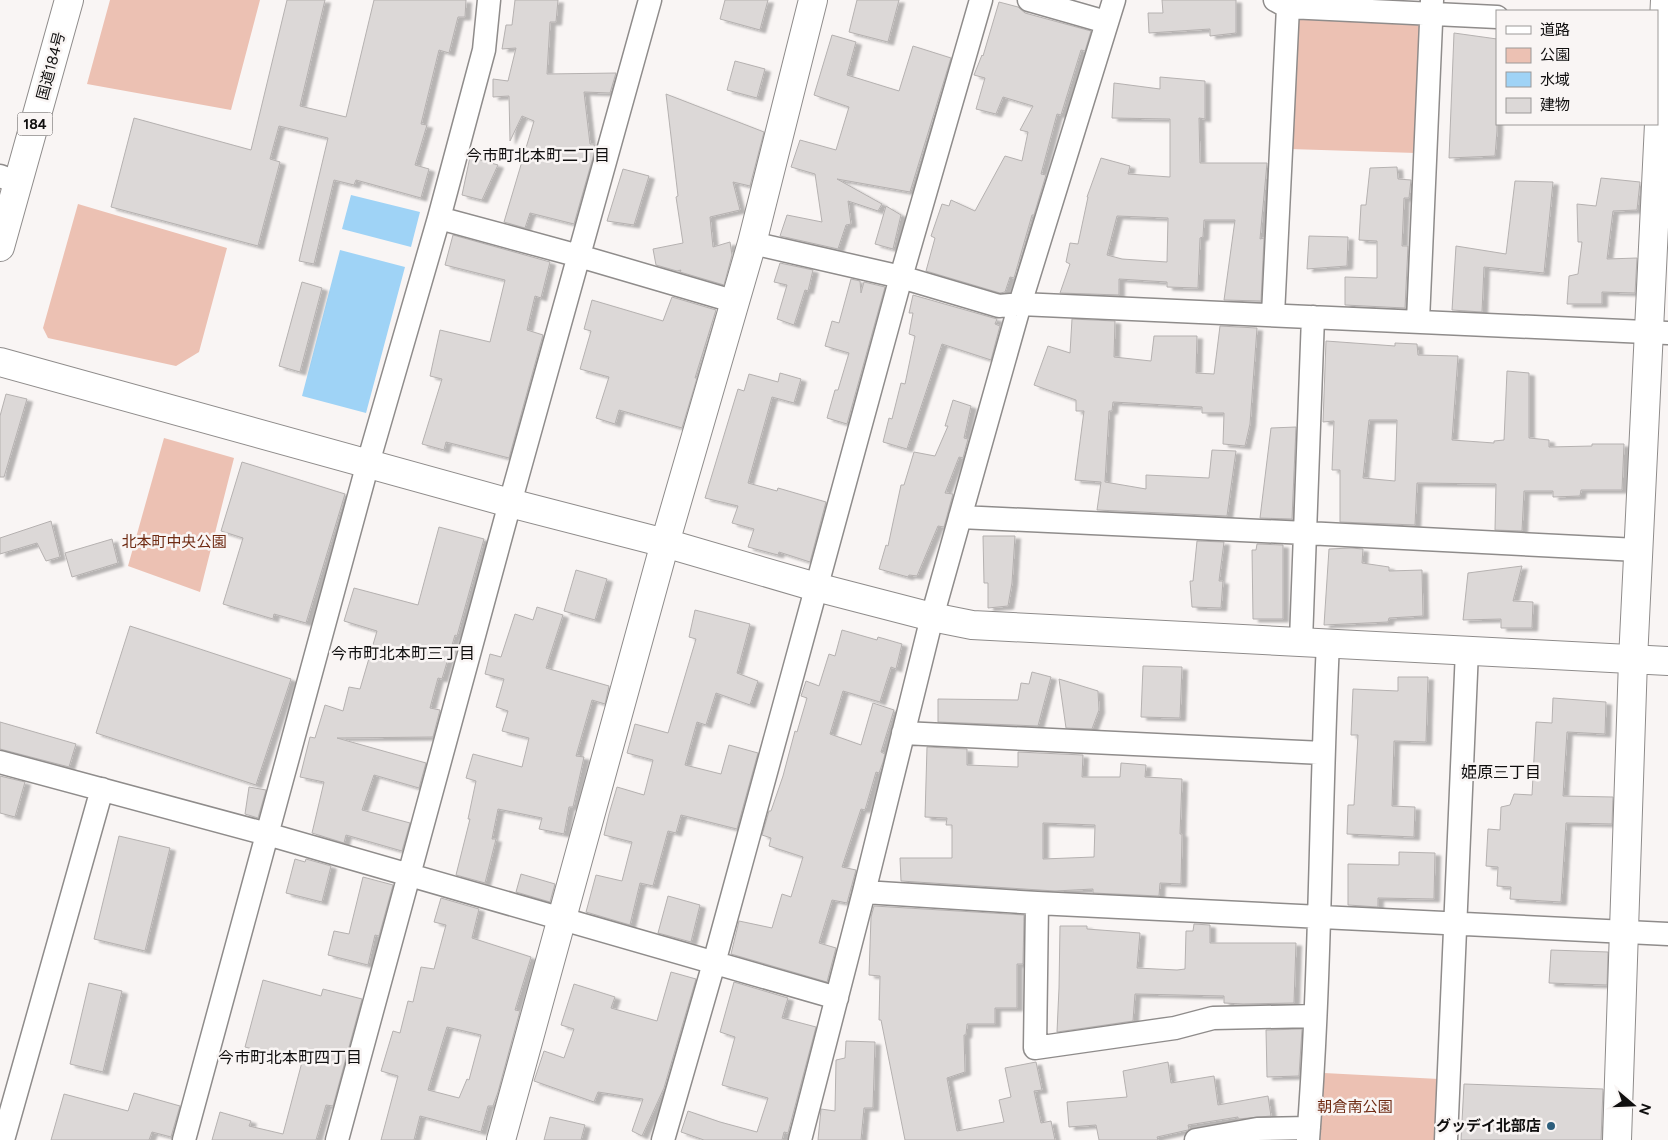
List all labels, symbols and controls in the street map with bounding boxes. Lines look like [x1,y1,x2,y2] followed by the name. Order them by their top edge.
[1496,10,1658,125] legend
[1540,21,1570,39] text: 道路
[33,30,69,102] street label: 国道184号
[1540,46,1570,64] text: 公園
[1540,71,1570,89] text: 水域
[1540,96,1570,114] text: 建物
[18,112,52,136] road number: 184
[466,146,610,165] district label: 今市町北本町二丁目
[121,533,227,551] park label: 北本町中央公園
[331,644,475,663] district label: 今市町北本町三丁目
[1461,763,1541,782] district label: 姫原三丁目
[218,1048,362,1067] district label: 今市町北本町四丁目
[1608,1080,1658,1130] north arrow
[1317,1098,1393,1116] park label: 朝倉南公園
[1635,1101,1655,1117] text: N
[1436,1117,1541,1135] place label: グッデイ北部店
[1545,1120,1557,1132] marker: グッデイ北部店

